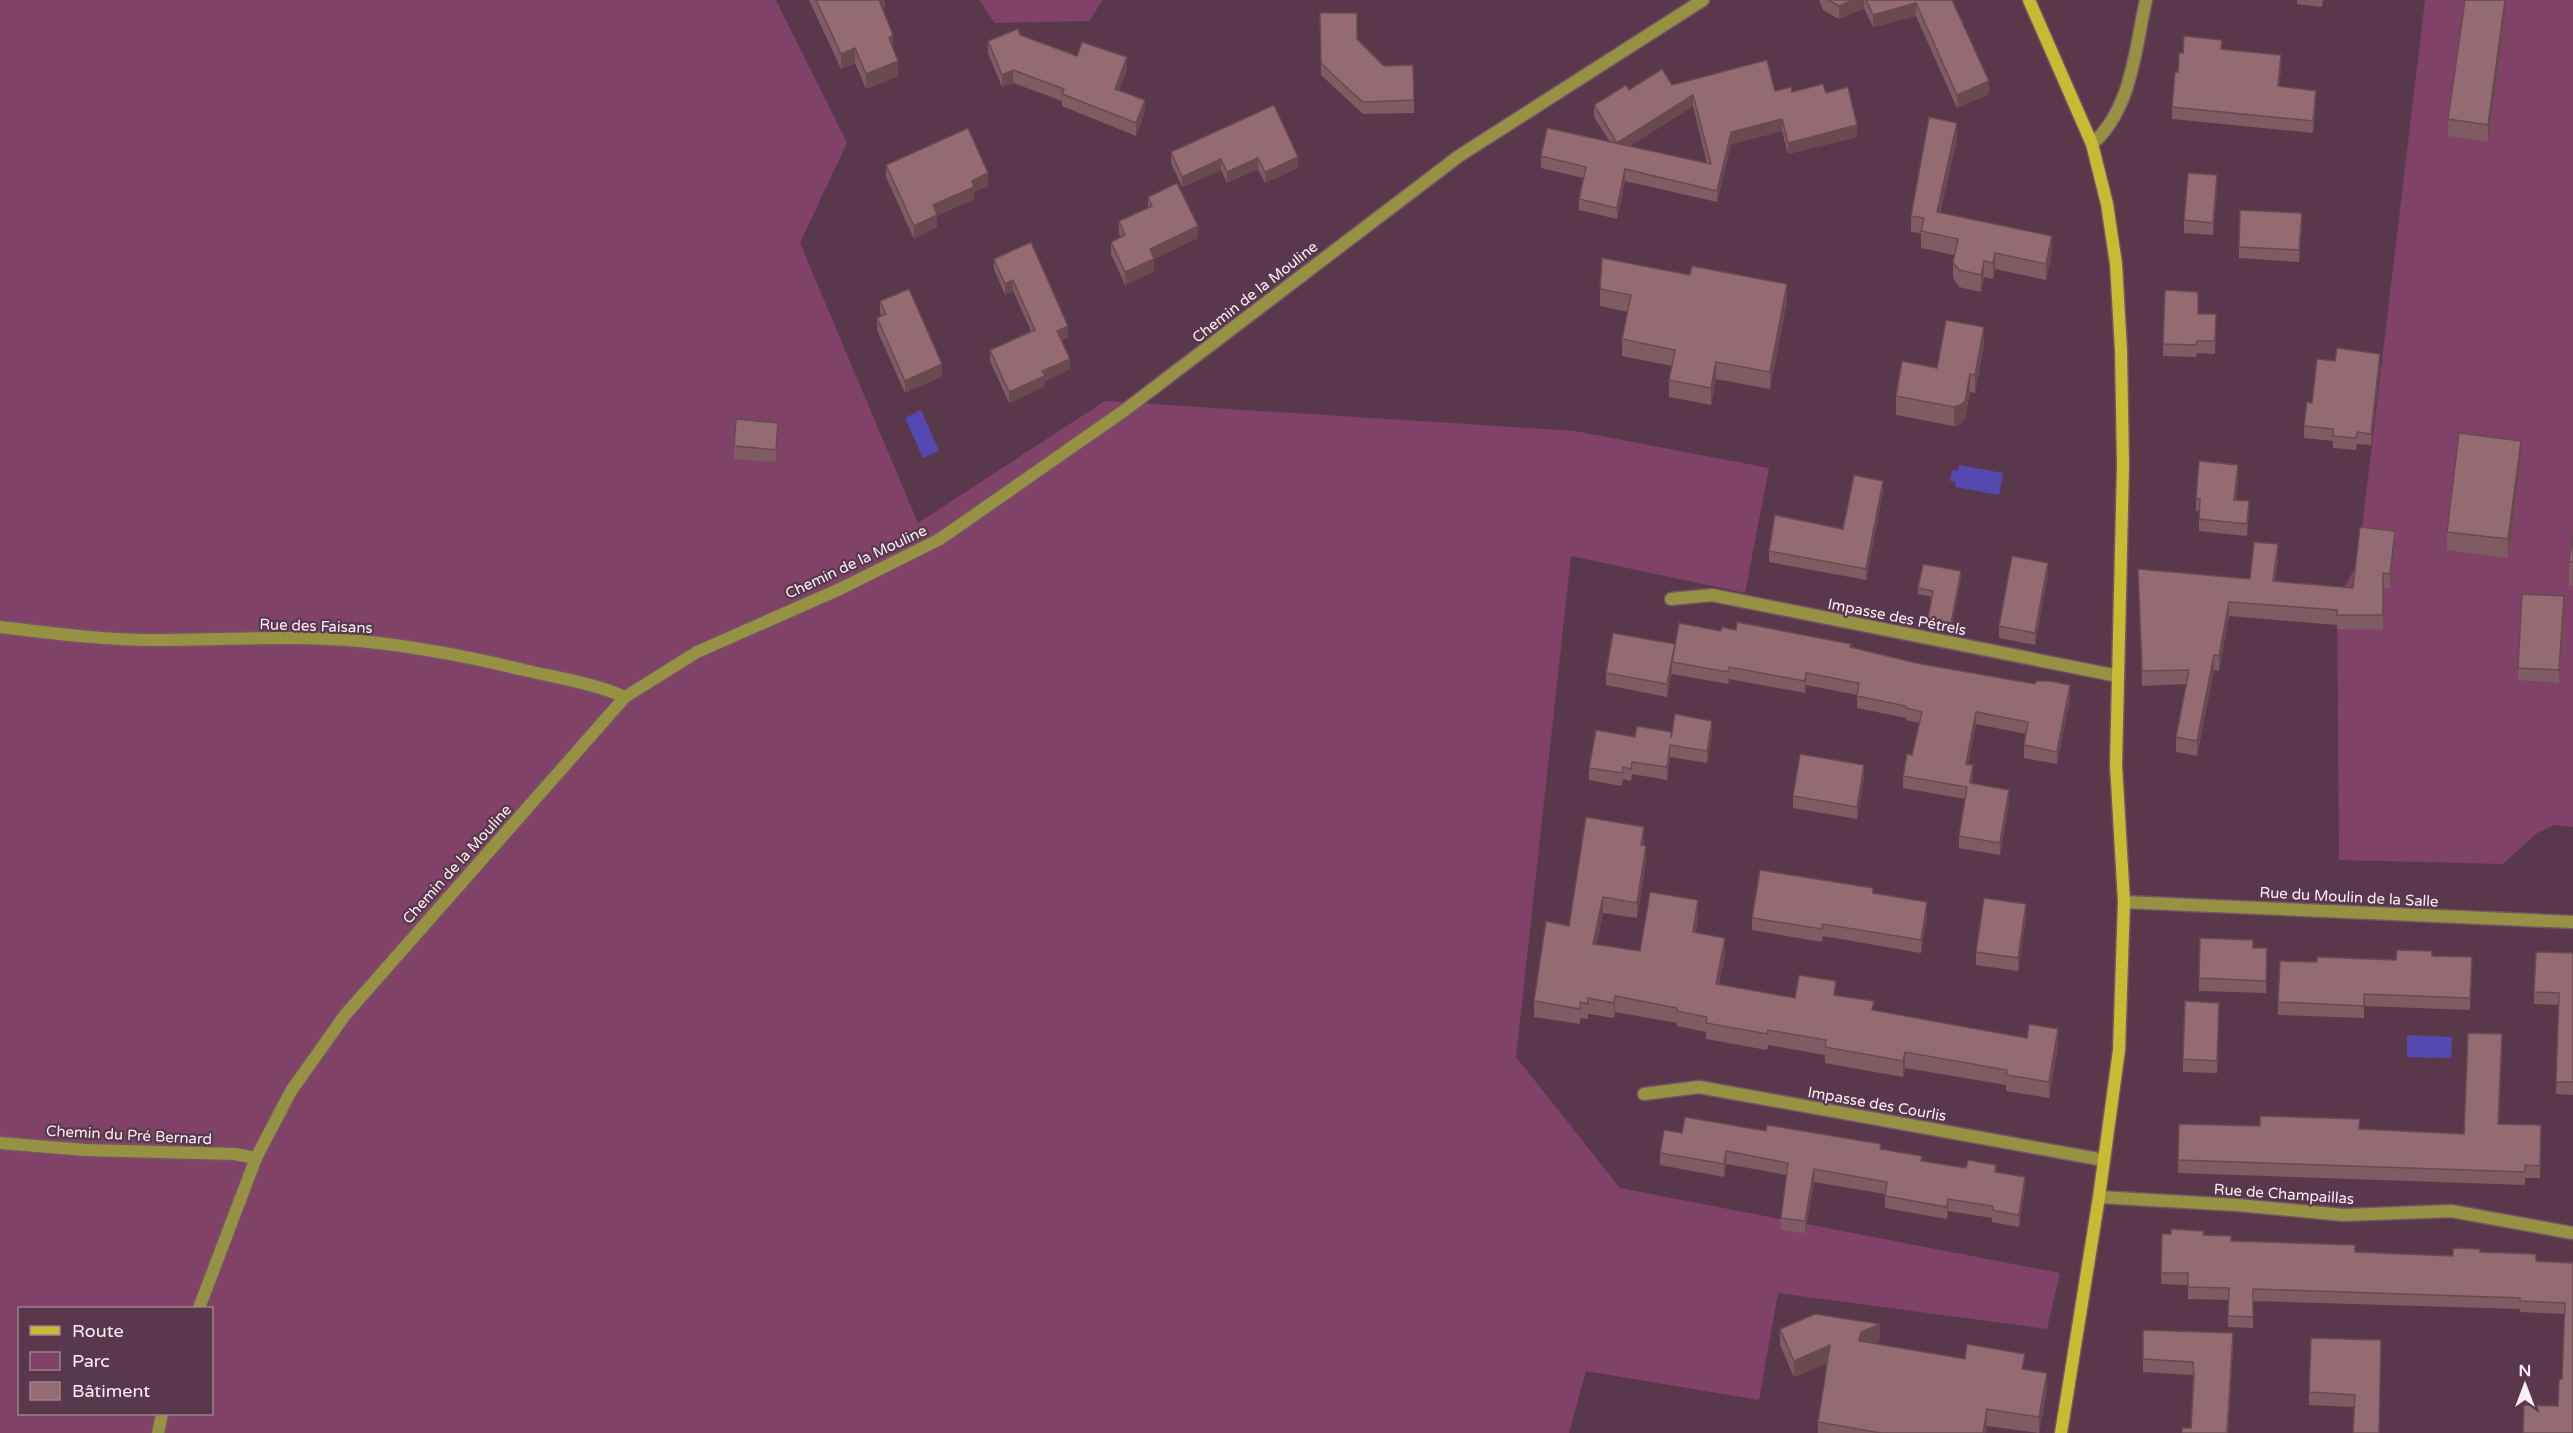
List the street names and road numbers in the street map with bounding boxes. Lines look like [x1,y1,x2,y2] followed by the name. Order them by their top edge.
[1189,237,1321,347] street label: Chemin de la Mouline
[782,521,930,603] street label: Chemin de la Mouline
[1826,595,1968,639] street label: Impasse des Pétrels
[259,615,373,637] street label: Rue des Faisans
[399,801,515,927] street label: Chemin de la Mouline
[2259,883,2439,911] street label: Rue du Moulin de la Salle
[1806,1083,1948,1125] street label: Impasse des Courlis
[46,1122,212,1148] street label: Chemin du Pré Bernard
[2213,1180,2355,1208] street label: Rue de Champaillas

